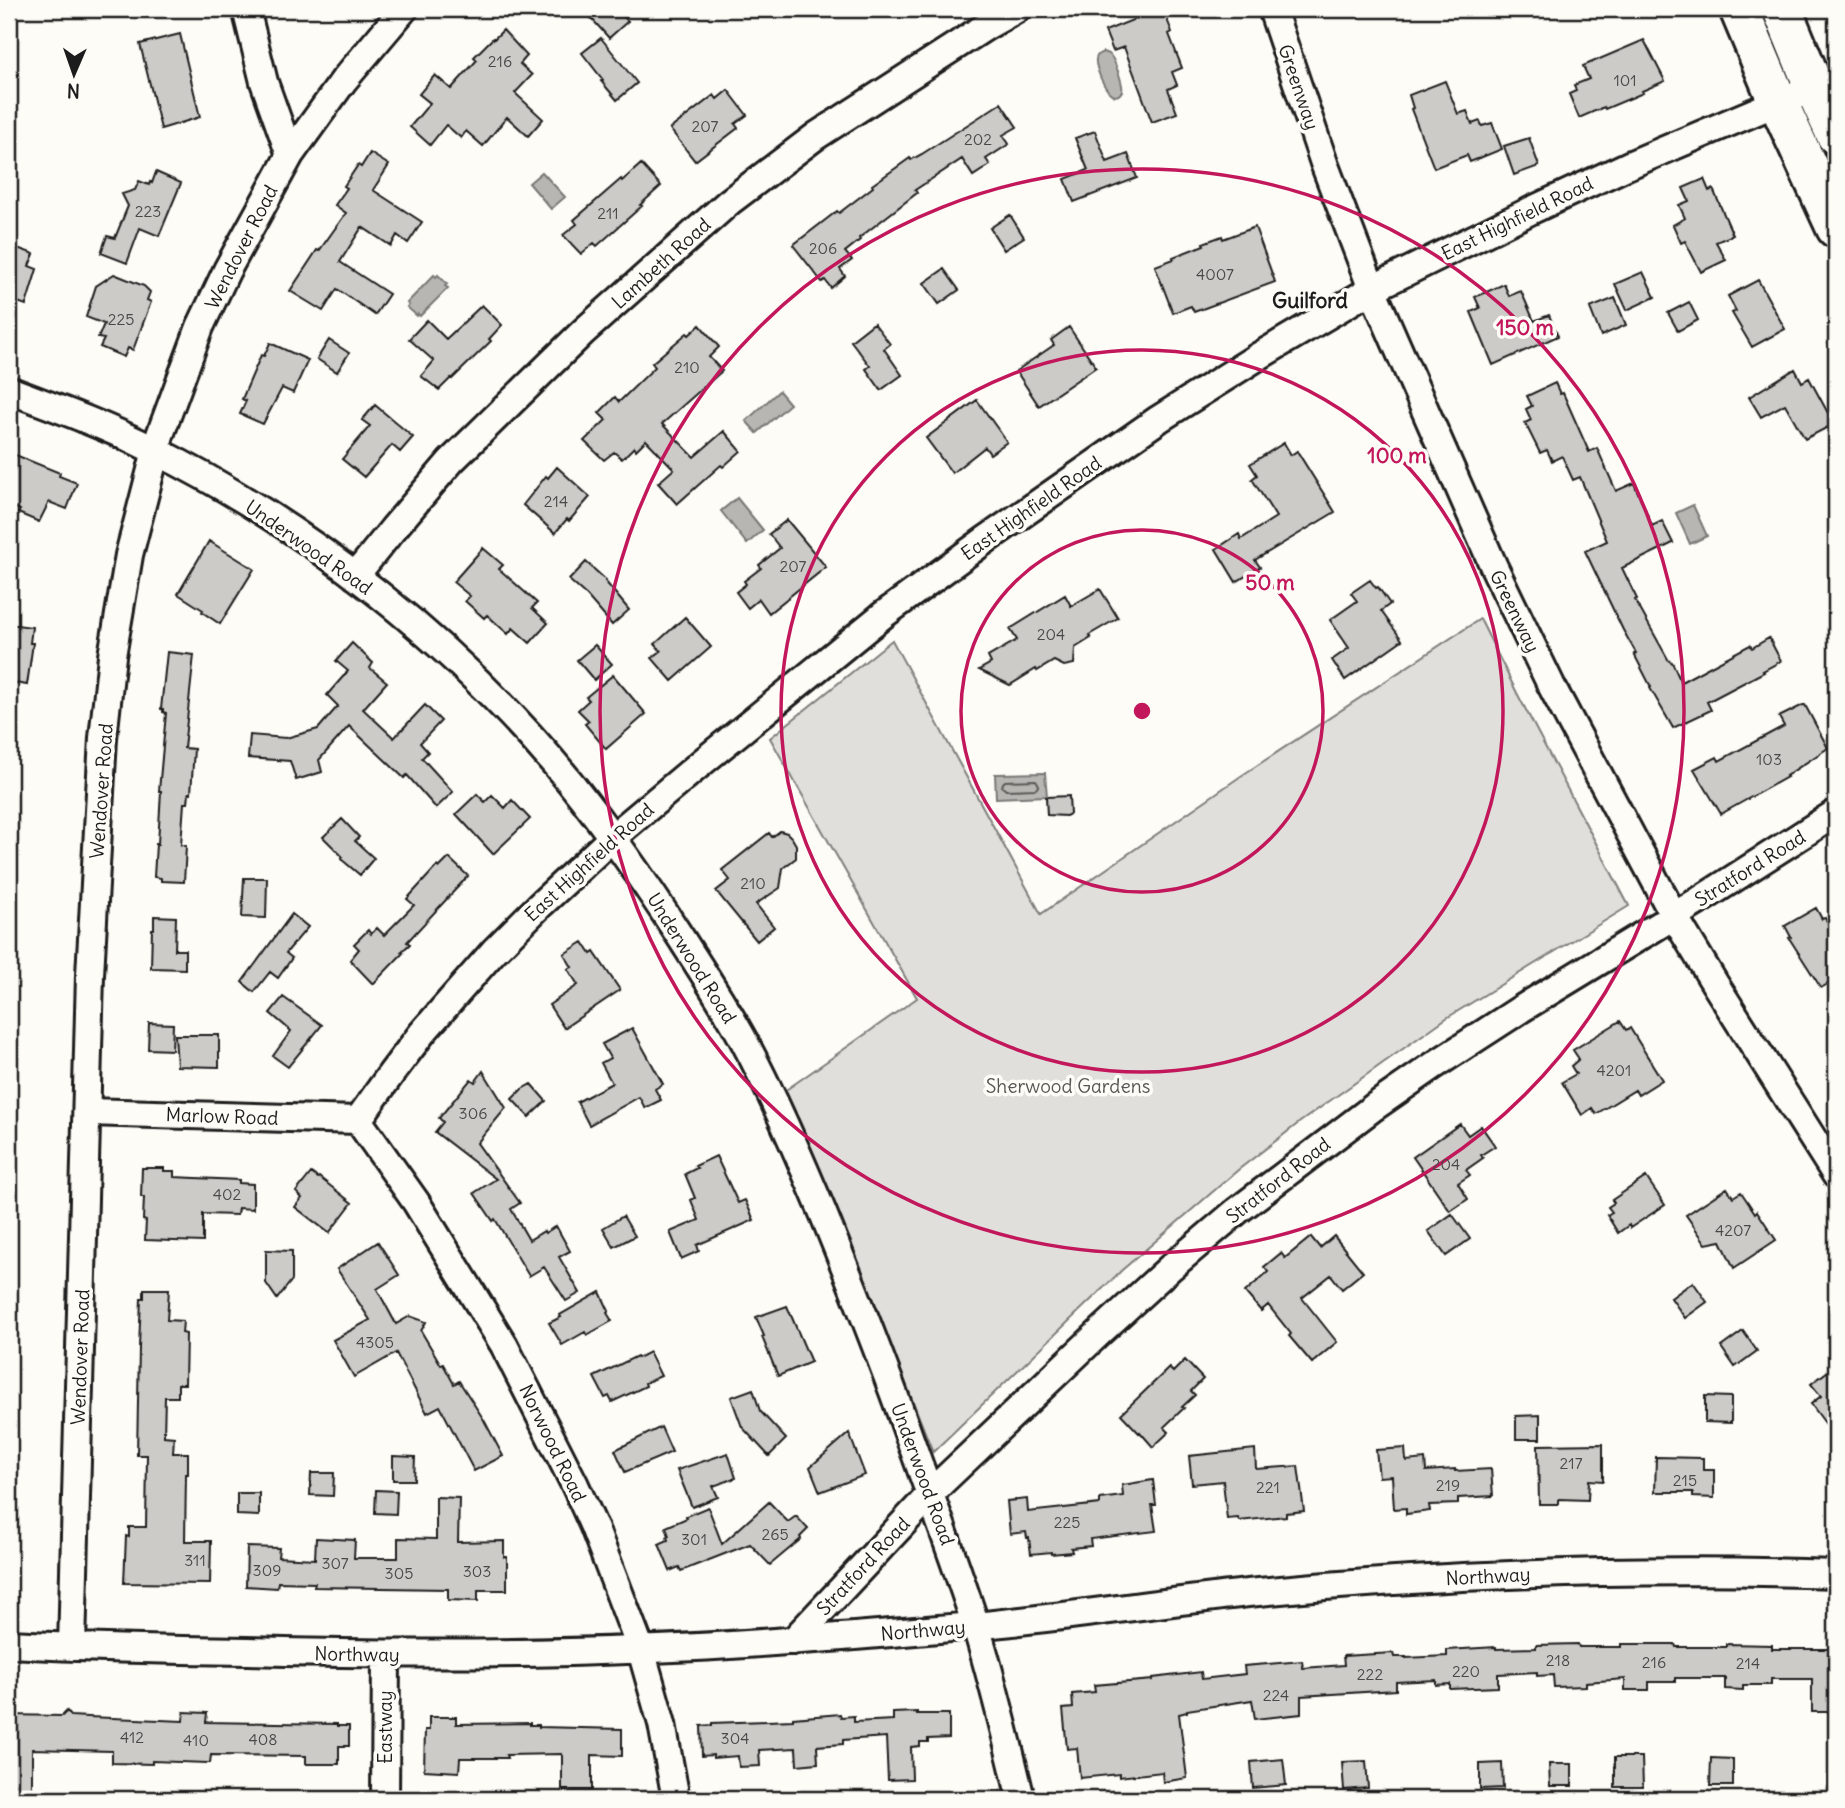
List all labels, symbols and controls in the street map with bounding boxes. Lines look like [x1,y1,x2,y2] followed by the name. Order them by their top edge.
[38,38,108,108] north arrow
[1273,41,1325,133] street label: Greenway
[488,51,512,71] house number: 216
[1613,70,1637,90] house number: 101
[66,79,80,103] text: N
[692,116,719,136] house number: 207
[964,129,992,149] house number: 202
[1437,171,1597,265] street label: East Highfield Road
[199,181,283,313] street label: Wendover Road
[135,201,161,221] house number: 223
[597,203,619,223] house number: 211
[607,212,715,314] street label: Lambeth Road
[809,238,837,258] house number: 206
[1196,264,1234,284] house number: 4007
[1272,287,1349,314] district label: Guilford
[108,309,134,329] house number: 225
[1496,314,1554,341] text: 150 m
[674,357,700,377] house number: 210
[1367,442,1427,469] text: 100 m
[956,451,1106,565] street label: East Highfield Road
[544,491,568,511] house number: 214
[241,494,377,600] street label: Underwood Road
[780,556,807,576] house number: 207
[1485,566,1545,656] street label: Greenway
[1245,569,1295,596] text: 50 m
[1037,624,1065,644] house number: 204
[1130,699,1154,723] centre of rings
[84,722,118,860] street label: Wendover Road
[1756,749,1782,769] house number: 103
[519,798,659,926] street label: East Highfield Road
[1690,824,1810,912] street label: Stratford Road
[740,873,766,893] house number: 210
[642,888,742,1028] street label: Underwood Road
[1597,1060,1631,1080] house number: 4201
[986,1074,1150,1098] park label: Sherwood Gardens
[165,1102,279,1130] street label: Marlow Road
[459,1103,487,1123] house number: 306
[1221,1132,1335,1228] street label: Stratford Road
[1432,1154,1460,1174] house number: 204
[213,1184,242,1204] house number: 402
[1715,1220,1751,1240] house number: 4207
[66,1289,94,1425] street label: Wendover Road
[356,1332,394,1352] house number: 4305
[514,1380,592,1506] street label: Norwood Road
[886,1400,960,1548] street label: Underwood Road
[1560,1453,1583,1473] house number: 217
[1673,1470,1697,1490] house number: 215
[1436,1475,1460,1495] house number: 219
[1256,1477,1280,1497] house number: 221
[811,1512,915,1620] street label: Stratford Road
[1054,1512,1080,1532] house number: 225
[761,1524,789,1544] house number: 265
[681,1529,707,1549] house number: 301
[184,1550,206,1570] house number: 311
[321,1553,349,1573] house number: 307
[253,1560,281,1580] house number: 309
[463,1561,491,1581] house number: 303
[1445,1562,1531,1590] street label: Northway
[385,1563,413,1583] house number: 305
[880,1614,966,1646] street label: Northway
[314,1641,400,1667] street label: Northway
[1546,1650,1570,1670] house number: 218
[1642,1652,1666,1672] house number: 216
[1736,1653,1760,1673] house number: 214
[1452,1661,1480,1681] house number: 220
[1357,1664,1383,1684] house number: 222
[1263,1685,1289,1705] house number: 224
[373,1690,397,1764] street label: Eastway
[120,1727,144,1747] house number: 412
[721,1728,749,1748] house number: 304
[249,1729,278,1749] house number: 408
[183,1730,209,1750] house number: 410

